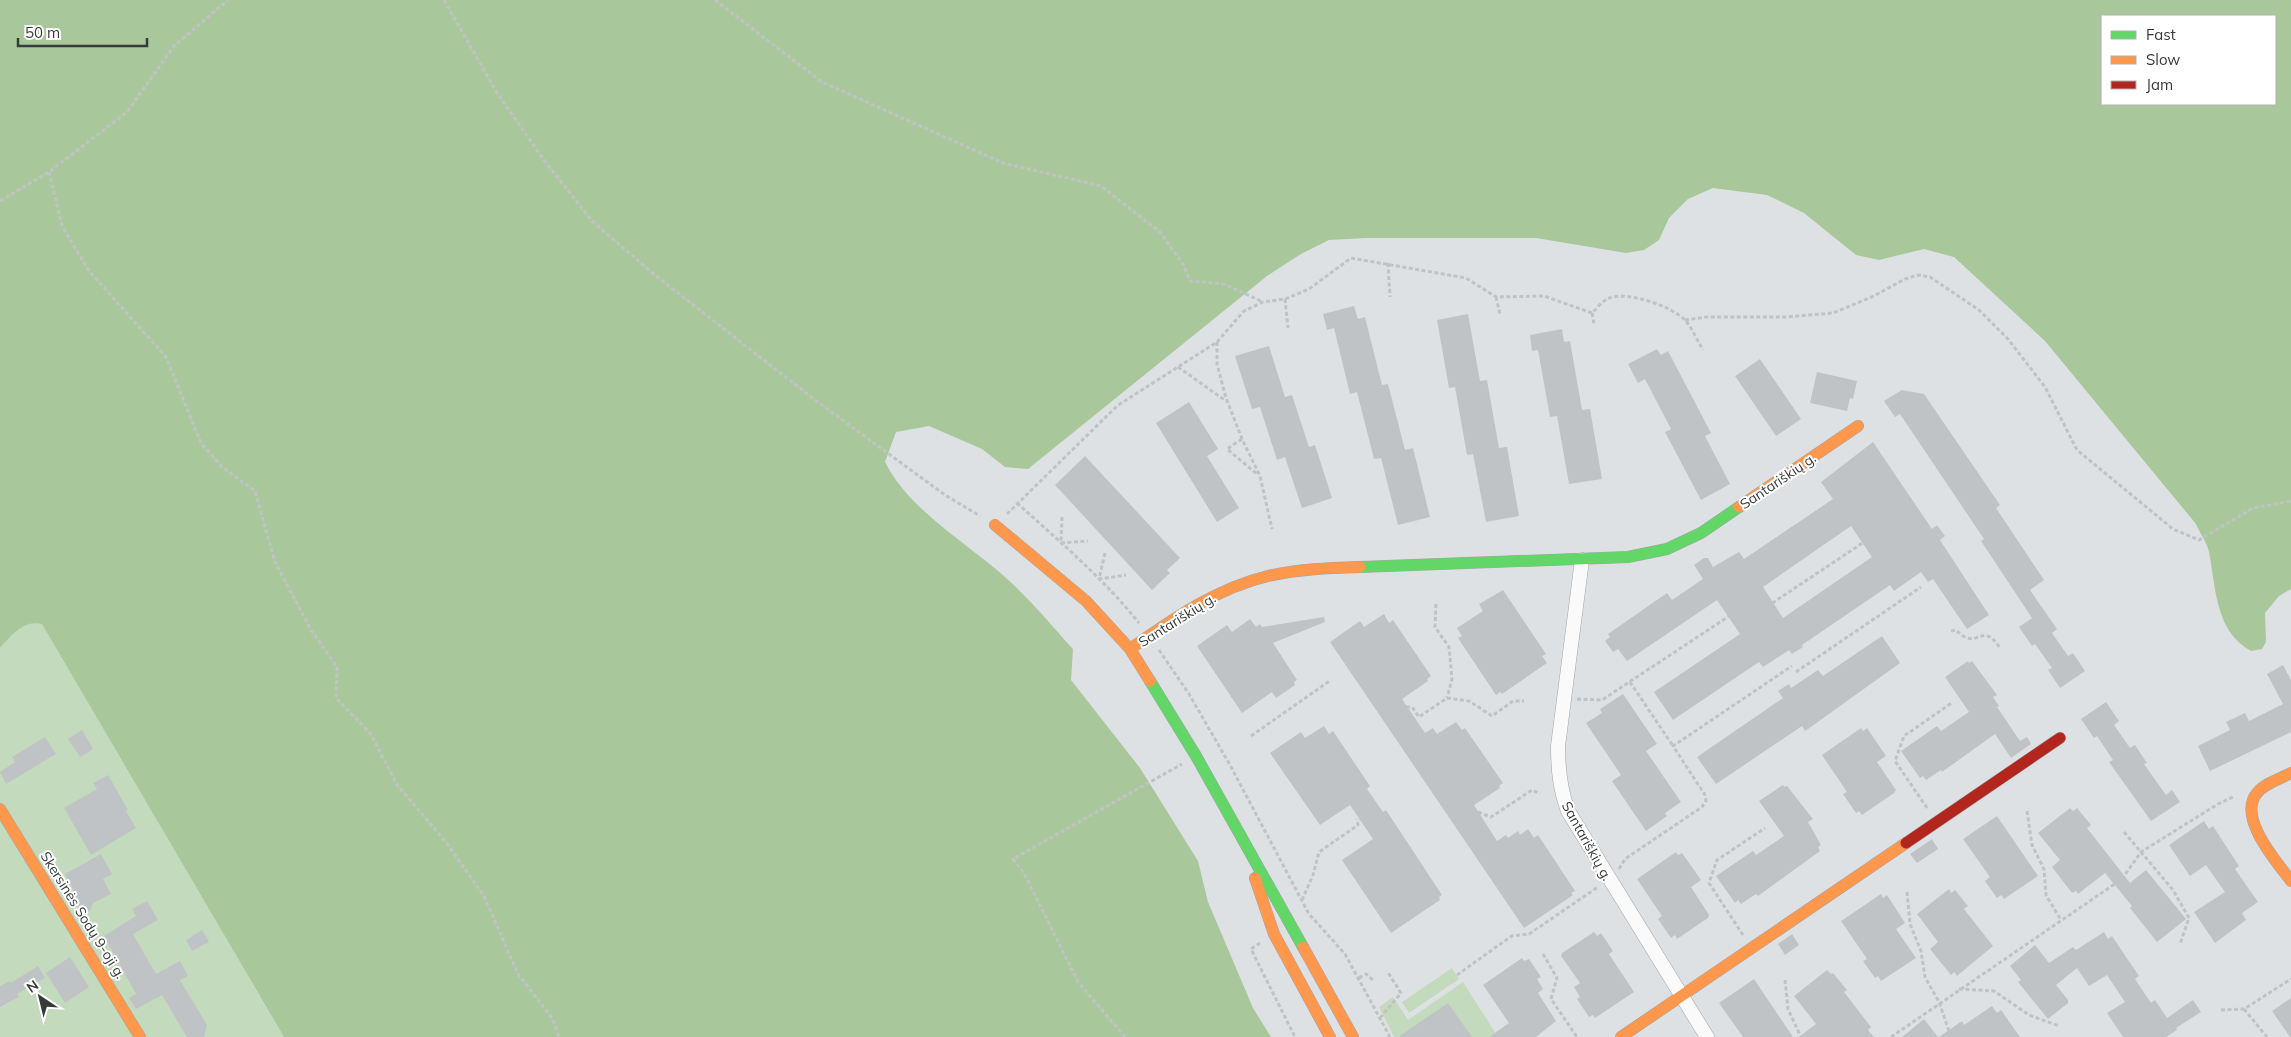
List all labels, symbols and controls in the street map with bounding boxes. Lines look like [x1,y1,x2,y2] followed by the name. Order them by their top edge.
[18,15,146,47] scale bar
[2101,15,2276,105] legend
[25,23,60,42] text: 50 m
[2146,25,2176,44] text: Fast
[2146,50,2180,69] text: Slow
[2146,75,2173,94] text: Jam
[1737,449,1819,513] street label: Santariškių g.
[1135,589,1219,651] street label: Santariškių g.
[1558,798,1616,884] street label: Santariškių g.
[37,848,129,982] street label: Skersinės Sodų 9-oji g.
[15,972,65,1022] north arrow
[23,976,42,997] text: N

